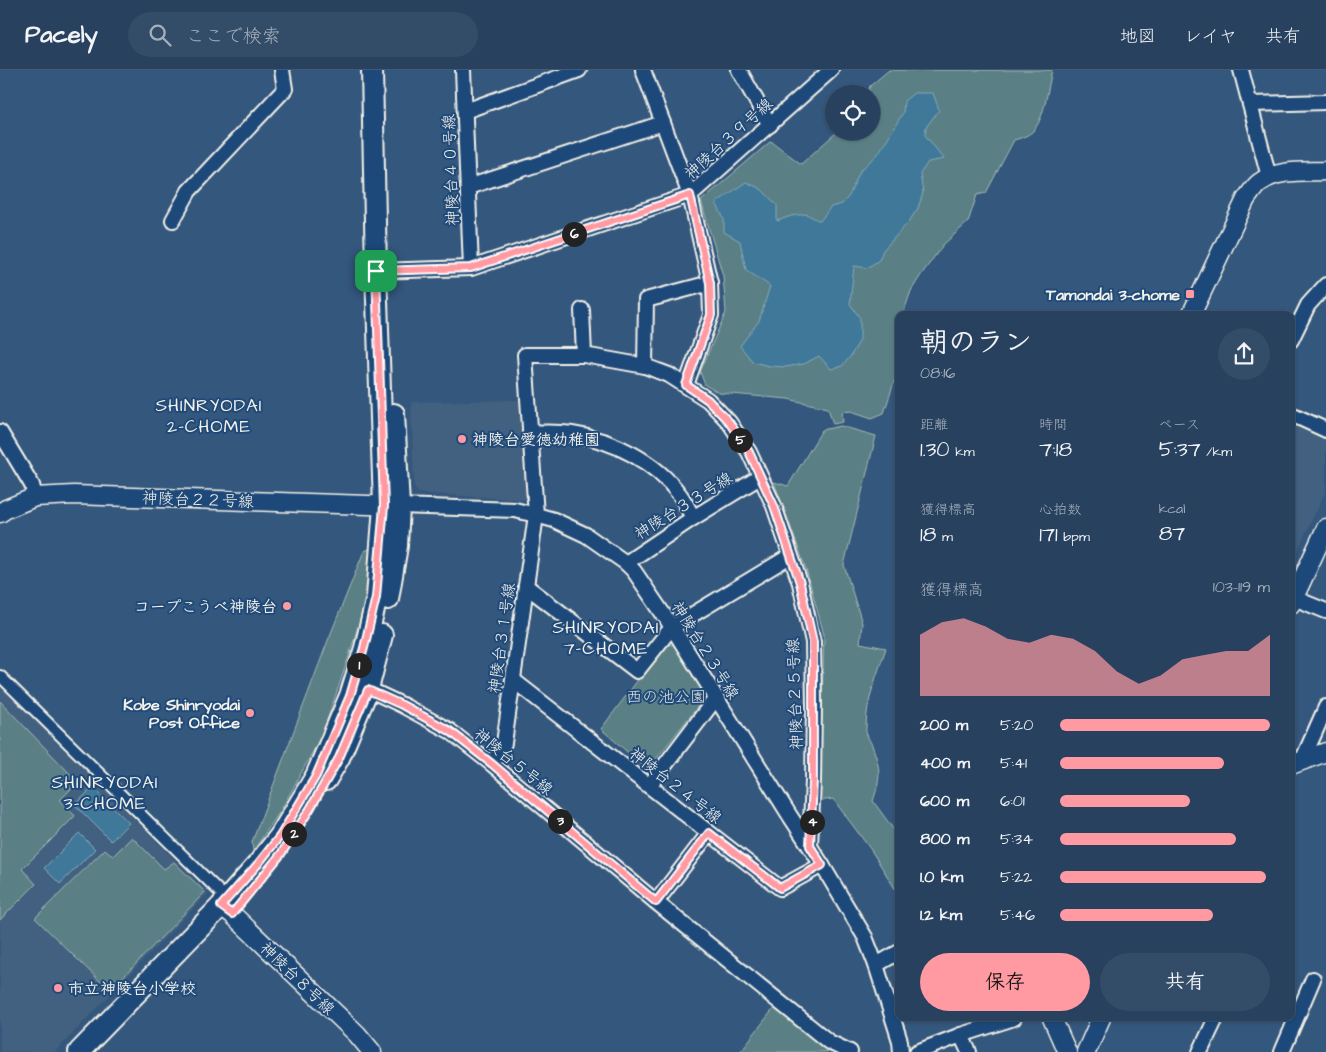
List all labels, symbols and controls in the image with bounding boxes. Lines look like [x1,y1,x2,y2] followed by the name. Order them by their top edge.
[128,12,478,57] search box
[25,18,98,52] text: Pacely
[146,21,174,49] icon: search
[186,23,281,50] text: ここで検索
[1120,24,1156,49] text: 地図
[1184,24,1237,49] text: レイヤ
[1265,24,1301,49] text: 共有
[825,85,880,140] map controls
[825,85,880,140] button: locate
[680,93,778,184] street label: 神陵台３９号線
[438,114,464,226] street label: 神陵台４０号線
[562,222,586,246] pin: 6
[570,224,579,244] text: 6
[355,250,397,292] pin
[362,257,390,285] icon: arrive
[1045,284,1180,306] place label: Tamondai 3-chome
[1184,288,1196,300] marker: Tamondai 3-chome
[920,323,1032,362] text: 朝のラン
[1218,328,1270,380] button: share
[920,362,955,384] text: 08:16
[156,393,262,439] district label: SHINRYODAI 2-CHOME
[920,415,948,435] text: 距離
[1039,415,1067,435] text: 時間
[1159,415,1200,435] text: ペース
[728,428,752,452] pin: 5
[472,429,600,451] place label: 神陵台愛徳幼稚園
[736,430,745,450] text: 5
[456,433,468,445] marker: 神陵台愛徳幼稚園
[920,435,950,464] text: 1.30
[1039,435,1072,464] text: 7:18
[1159,435,1201,464] text: 5:37
[950,442,975,462] text: km
[1201,442,1232,462] text: /km
[630,467,737,545] street label: 神陵台３３号線
[142,487,254,513] street label: 神陵台２２号線
[1159,499,1185,519] text: kcal
[920,500,976,520] text: 獲得標高
[1039,500,1081,520] text: 心拍数
[1159,519,1185,548] text: 87
[920,520,936,549] text: 18
[1039,520,1058,549] text: 171
[936,527,953,547] text: m
[1058,527,1090,547] text: bpm
[1213,576,1270,598] text: 103–119 m
[920,579,984,601] text: 獲得標高
[483,581,521,695] street label: 神陵台３１号線
[134,596,277,618] place label: コープこうべ神陵台
[666,597,744,704] street label: 神陵台２３号線
[281,600,293,612] marker: コープこうべ神陵台
[553,615,659,661] district label: SHINRYODAI 7-CHOME
[782,638,808,750] street label: 神陵台２５号線
[346,652,372,678] pin: 1
[359,655,360,675] text: 1
[626,686,706,708] park label: 西の池公園
[123,694,241,734] place label: Kobe Shinryodai Post Office
[244,707,256,719] marker: Kobe Shinryodai Post Office
[920,714,968,736] text: 200 m
[1000,714,1033,736] text: 5:20
[469,723,558,801] street label: 神陵台５号線
[624,743,726,829] street label: 神陵台２４号線
[920,752,970,774] text: 400 m
[1000,752,1027,774] text: 5:41
[52,770,158,816] district label: SHINRYODAI 3-CHOME
[920,790,969,812] text: 600 m
[1000,790,1025,812] text: 6:01
[548,808,572,834] pin: 3
[800,810,824,834] pin: 4
[557,811,564,831] text: 3
[808,812,817,832] text: 4
[282,822,306,846] pin: 2
[290,824,299,844] text: 2
[920,828,969,850] text: 800 m
[1000,828,1033,850] text: 5:34
[920,866,963,888] text: 1.0 km
[1000,866,1032,888] text: 5:22
[920,904,962,926] text: 1.2 km
[1000,904,1035,926] text: 5:46
[255,937,339,1020] street label: 神陵台８号線
[920,953,1090,1011] button: 保存
[1100,953,1270,1011] button: 共有
[68,978,196,1000] place label: 市立神陵台小学校
[52,982,64,994] marker: 市立神陵台小学校

